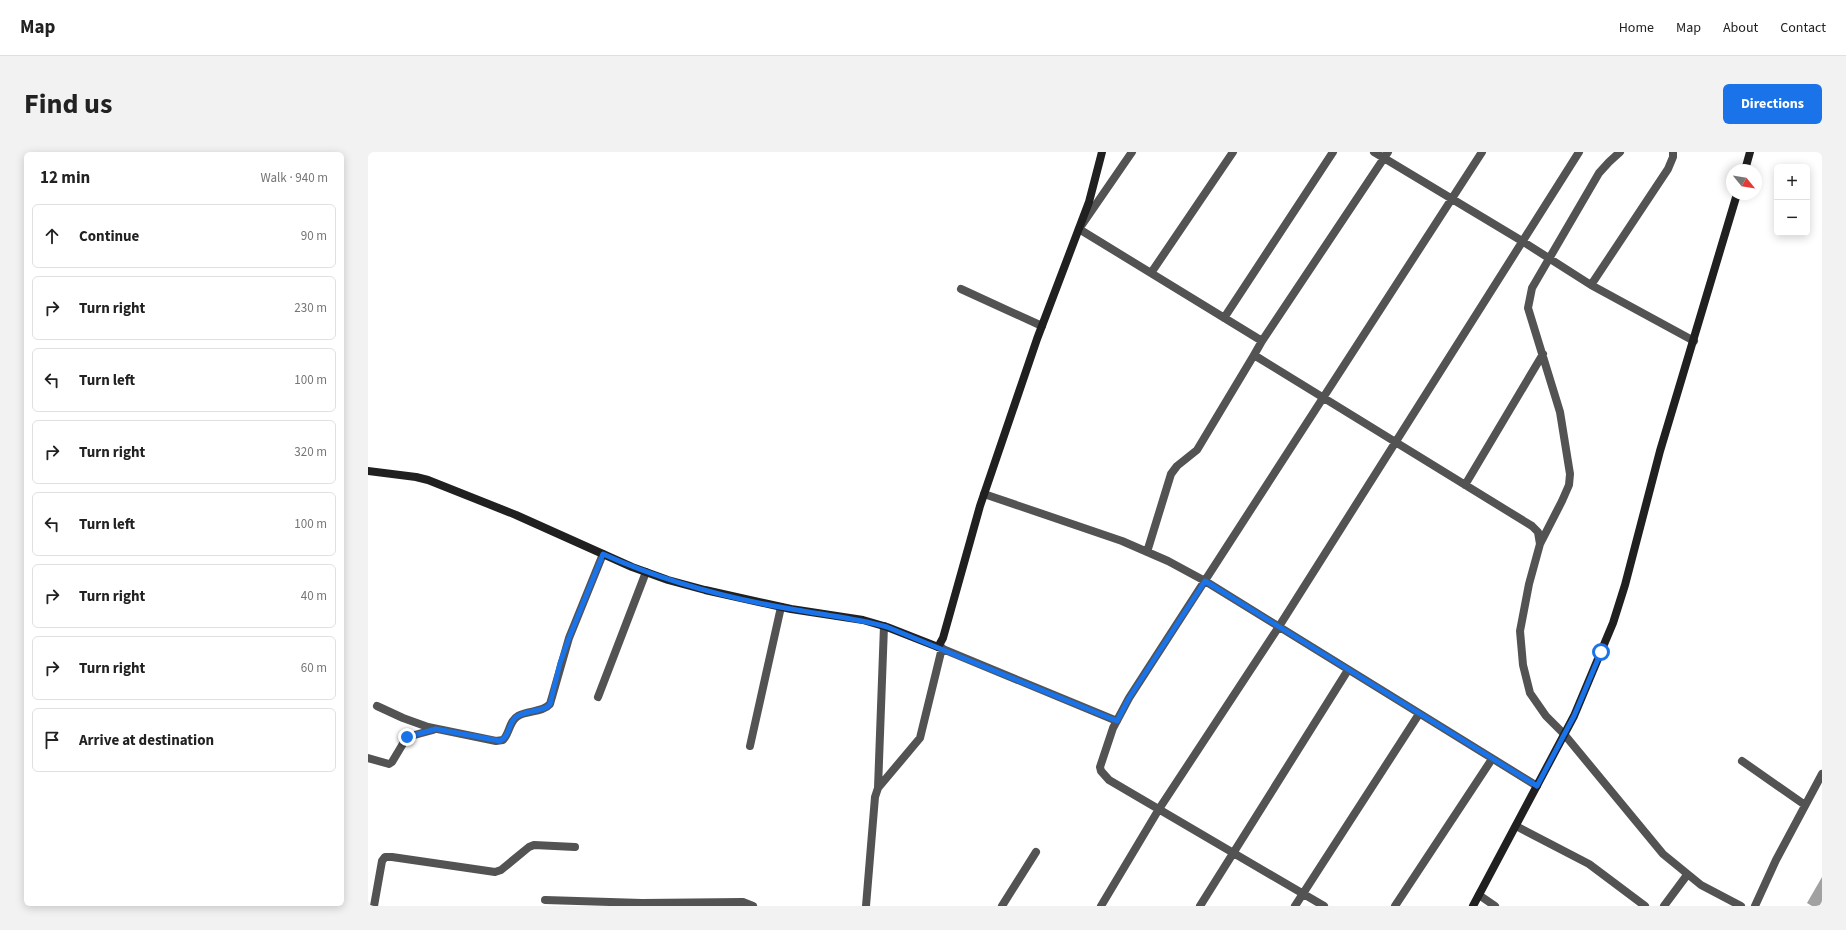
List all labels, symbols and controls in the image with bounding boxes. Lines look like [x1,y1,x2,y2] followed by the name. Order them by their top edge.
[20,14,55,41] text: Map
[1619,18,1654,38] text: Home
[1676,18,1701,38] text: Map
[1723,18,1758,38] text: About
[1780,18,1826,38] text: Contact
[24,84,112,124] text: Find us
[1723,84,1822,124] button: Directions
[1726,164,1762,200] north arrow
[1774,164,1810,236] map controls
[1774,164,1810,200] button: +
[40,166,90,190] text: 12 min
[260,169,328,187] text: Walk · 940 m
[1774,200,1810,236] button: −
[41,225,63,247] icon: ahead
[79,226,139,247] text: Continue
[301,227,327,245] text: 90 m
[41,297,63,319] icon: right
[79,298,145,319] text: Turn right
[294,299,327,317] text: 230 m
[41,369,63,391] icon: left
[79,370,135,391] text: Turn left
[294,371,327,389] text: 100 m
[41,441,63,463] icon: right
[79,442,145,463] text: Turn right
[294,443,327,461] text: 320 m
[41,513,63,535] icon: left
[79,514,135,535] text: Turn left
[294,515,327,533] text: 100 m
[41,585,63,607] icon: right
[79,586,145,607] text: Turn right
[301,587,327,605] text: 40 m
[1592,643,1610,661] route start
[41,657,63,679] icon: right
[79,658,145,679] text: Turn right
[301,659,327,677] text: 60 m
[398,728,416,746] route end
[41,729,63,751] icon: arrive
[79,730,214,751] text: Arrive at destination

